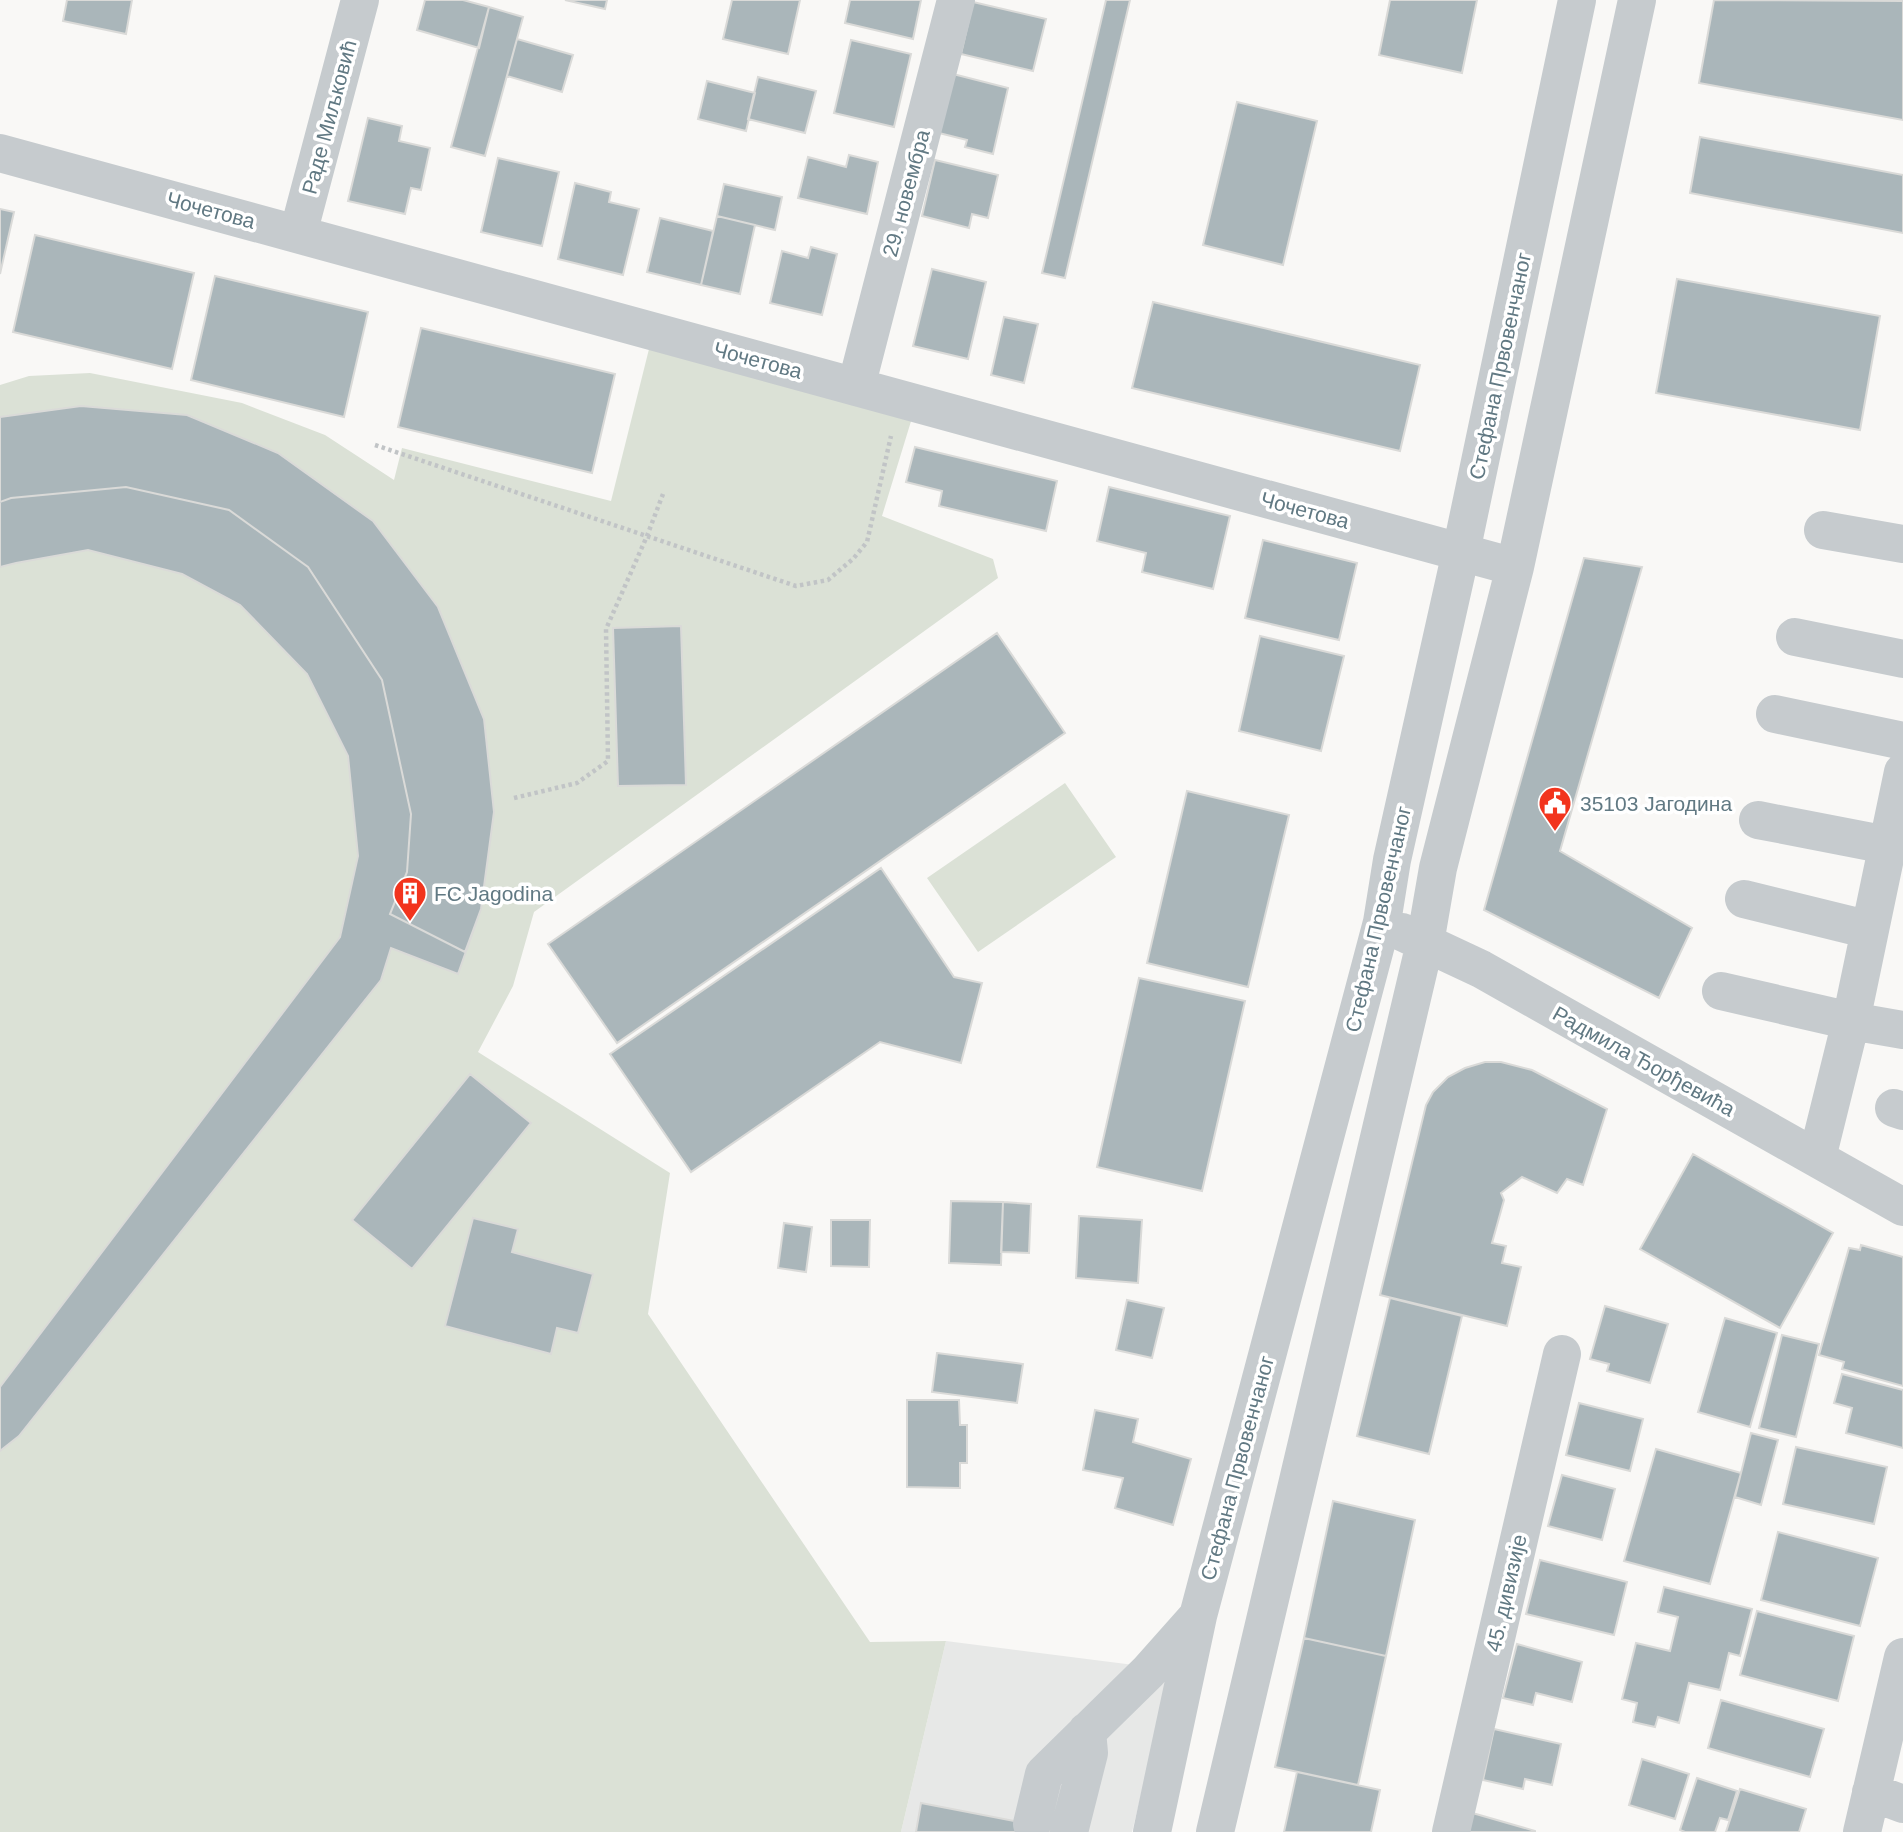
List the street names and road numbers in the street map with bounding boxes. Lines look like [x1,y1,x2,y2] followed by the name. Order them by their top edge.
[297,37,361,197] street label: Раде Миљковић
[878,127,934,259] street label: 29. новембра
[164,187,258,233] street label: Чочетова
[1465,250,1535,482] street label: Стефана Првовенчаног
[711,337,805,383] street label: Чочетова
[1258,487,1352,533] street label: Чочетова
[1341,803,1415,1034] street label: Стефана Првовенчаног
[1549,1001,1739,1121] street label: Радмила Ђорђевића
[1196,1353,1278,1583] street label: Стефана Првовенчаног
[1481,1532,1531,1654] street label: 45. дивизије

